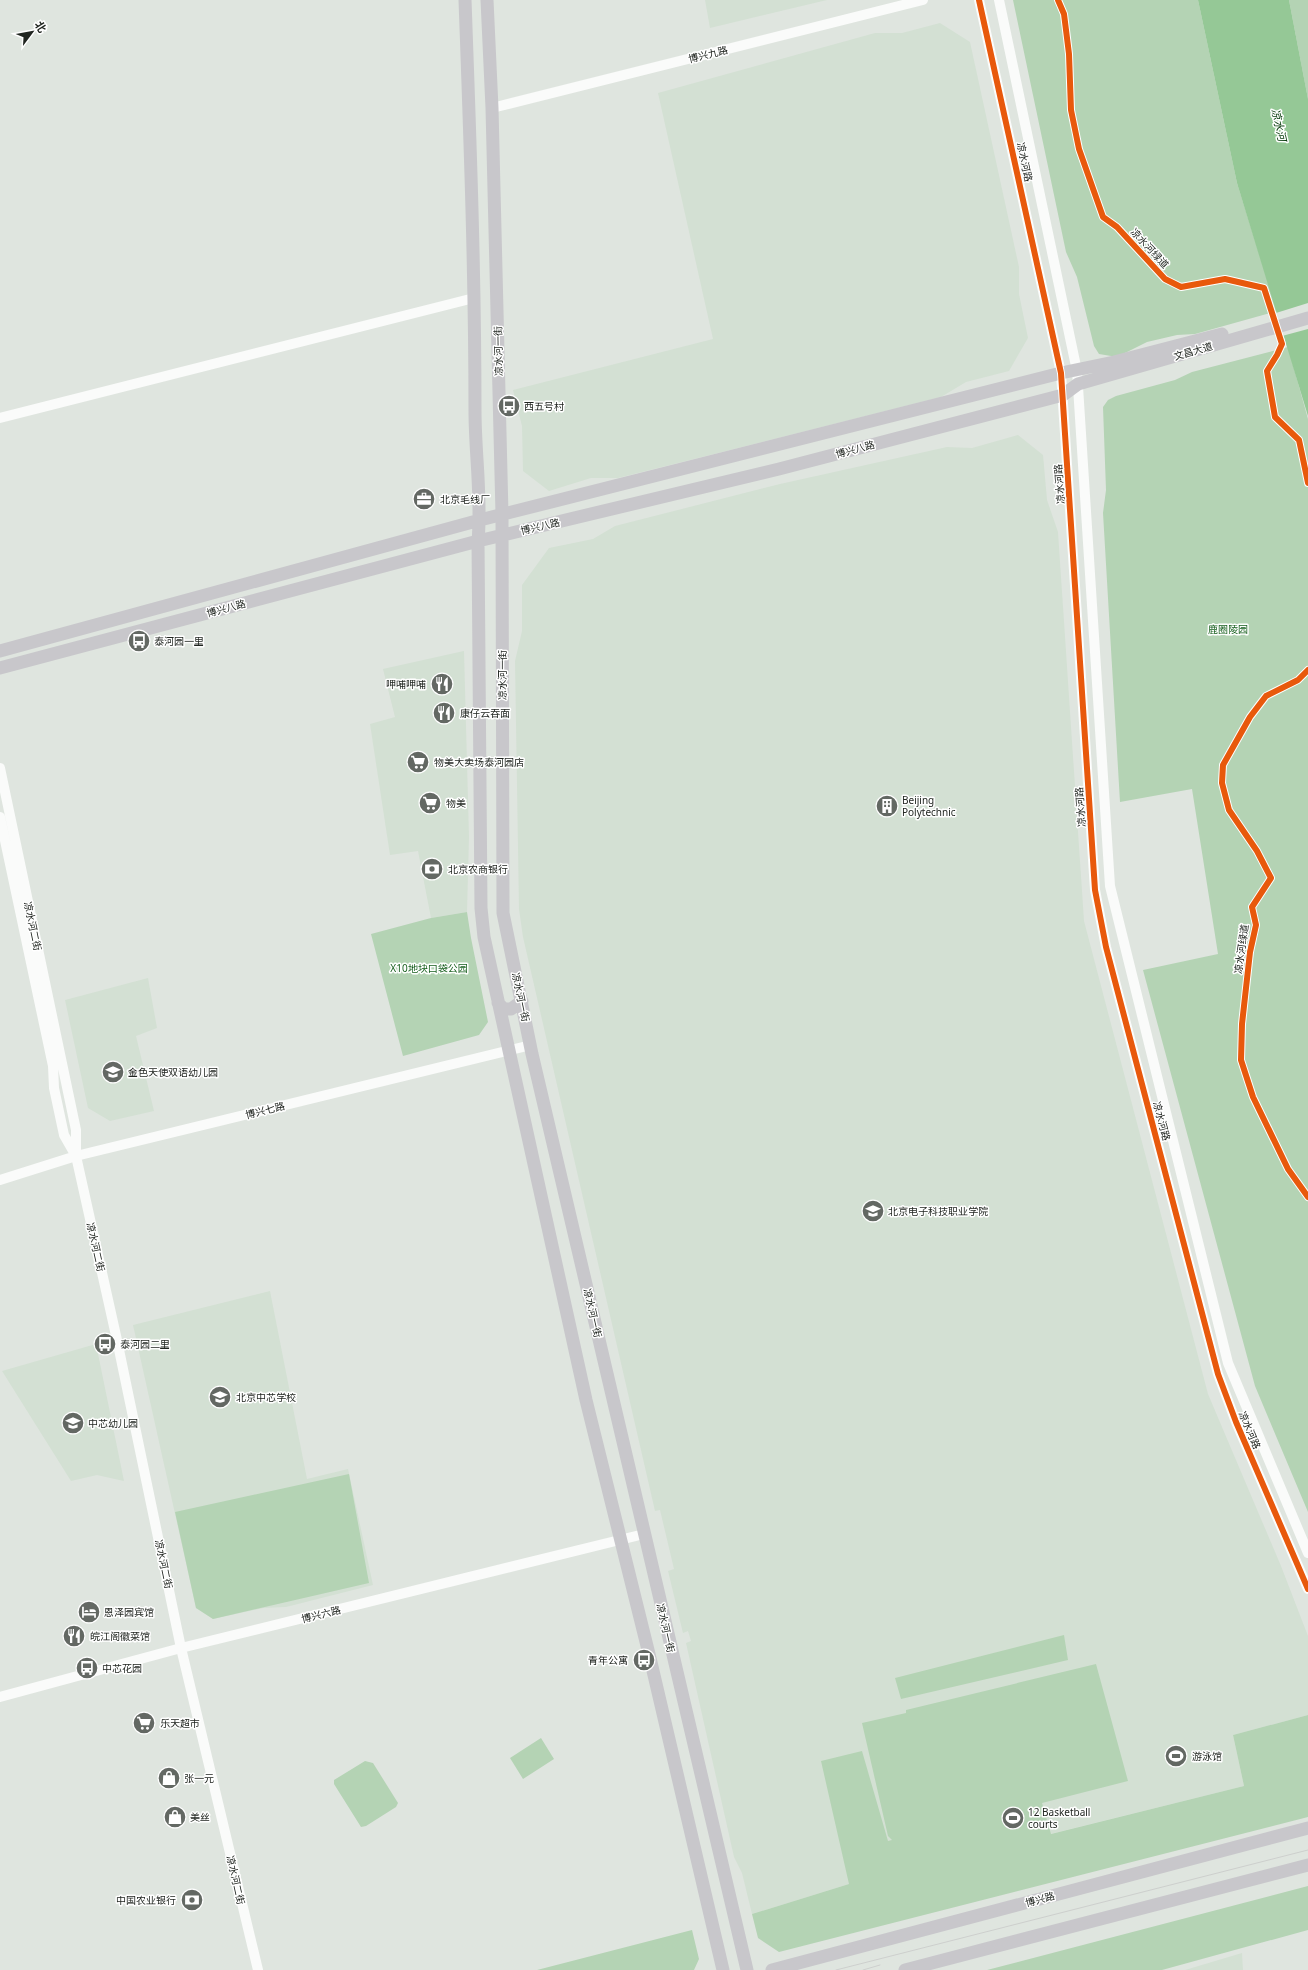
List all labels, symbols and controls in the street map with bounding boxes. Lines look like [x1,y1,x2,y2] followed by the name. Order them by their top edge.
[12,12,52,52] north arrow
[32,18,50,35] text: 北
[687,42,729,66] street label: 博兴九路
[1268,107,1291,145] water label: 凉水河
[1014,141,1036,183] street label: 凉水河路
[1128,225,1172,271] street label: 凉水河绿道
[491,326,505,376] street label: 凉水河一街
[1172,339,1214,363] street label: 文昌大道
[496,393,522,419] bus stop icon: 西五号村
[524,399,564,413] place label: 西五号村
[834,437,876,461] street label: 博兴八路
[1051,464,1067,504] street label: 凉水河路
[411,486,437,512] office icon: 北京毛线厂
[440,492,490,506] place label: 北京毛线厂
[519,515,561,537] street label: 博兴八路
[205,596,247,620] street label: 博兴八路
[1208,622,1248,636] park label: 鹿圈陵园
[126,628,152,654] bus stop icon: 泰河园一里
[154,634,204,648] place label: 泰河园一里
[495,650,509,700] street label: 凉水河一街
[429,671,455,697] restaurant icon: 呷哺呷哺
[386,677,426,691] place label: 呷哺呷哺
[431,700,457,726] restaurant icon: 康仔云吞面
[460,706,510,720] place label: 康仔云吞面
[405,749,431,775] supermarket icon: 物美大卖场泰河园店
[434,755,524,769] place label: 物美大卖场泰河园店
[1072,787,1088,827] street label: 凉水河路
[417,790,443,816] supermarket icon: 物美
[874,793,900,819] building icon: Beijing Polytechnic
[902,793,956,819] place label: Beijing Polytechnic
[446,796,466,810] place label: 物美
[419,856,445,882] bank icon: 北京农商银行
[448,862,508,876] place label: 北京农商银行
[21,900,45,952] street label: 凉水河二街
[1231,923,1251,975] street label: 凉水河绿道
[390,961,468,975] park label: X10地块口袋公园
[509,971,533,1023] street label: 凉水河一街
[100,1059,126,1085] school or university icon: 金色天使双语幼儿园
[128,1065,218,1079] place label: 金色天使双语幼儿园
[244,1098,286,1122] street label: 博兴七路
[1150,1100,1174,1142] street label: 凉水河路
[860,1198,886,1224] school or university icon: 北京电子科技职业学院
[888,1204,988,1218] place label: 北京电子科技职业学院
[84,1221,108,1273] street label: 凉水河二街
[581,1287,605,1339] street label: 凉水河一街
[92,1331,118,1357] bus stop icon: 泰河园二里
[120,1337,170,1351] place label: 泰河园二里
[207,1384,233,1410] school or university icon: 北京中芯学校
[236,1390,296,1404] place label: 北京中芯学校
[1236,1409,1264,1451] street label: 凉水河路
[60,1410,86,1436] school or university icon: 中芯幼儿园
[88,1416,138,1430] place label: 中芯幼儿园
[152,1538,176,1590] street label: 凉水河二街
[76,1599,102,1625] hotel icon: 恩泽园宾馆
[300,1602,342,1626] street label: 博兴六路
[654,1602,678,1654] street label: 凉水河一街
[104,1605,154,1619] place label: 恩泽园宾馆
[61,1623,87,1649] restaurant icon: 皖江阁徽菜馆
[90,1629,150,1643] place label: 皖江阁徽菜馆
[631,1647,657,1673] bus stop icon: 青年公寓
[588,1653,628,1667] place label: 青年公寓
[74,1655,100,1681] bus stop icon: 中芯花园
[102,1661,142,1675] place label: 中芯花园
[131,1710,157,1736] supermarket icon: 乐天超市
[160,1716,200,1730] place label: 乐天超市
[1163,1743,1189,1769] sports icon: 游泳馆
[1192,1749,1222,1763] place label: 游泳馆
[156,1765,182,1791] shop icon: 张一元
[184,1771,214,1785] place label: 张一元
[162,1804,188,1830] shop icon: 美丝
[1000,1805,1026,1831] sports icon: 12 Basketball courts
[1028,1805,1090,1831] place label: 12 Basketball courts
[190,1810,210,1824] place label: 美丝
[224,1854,248,1906] street label: 凉水河二街
[179,1887,205,1913] bank icon: 中国农业银行
[1024,1888,1056,1910] street label: 博兴路
[116,1893,176,1907] place label: 中国农业银行

